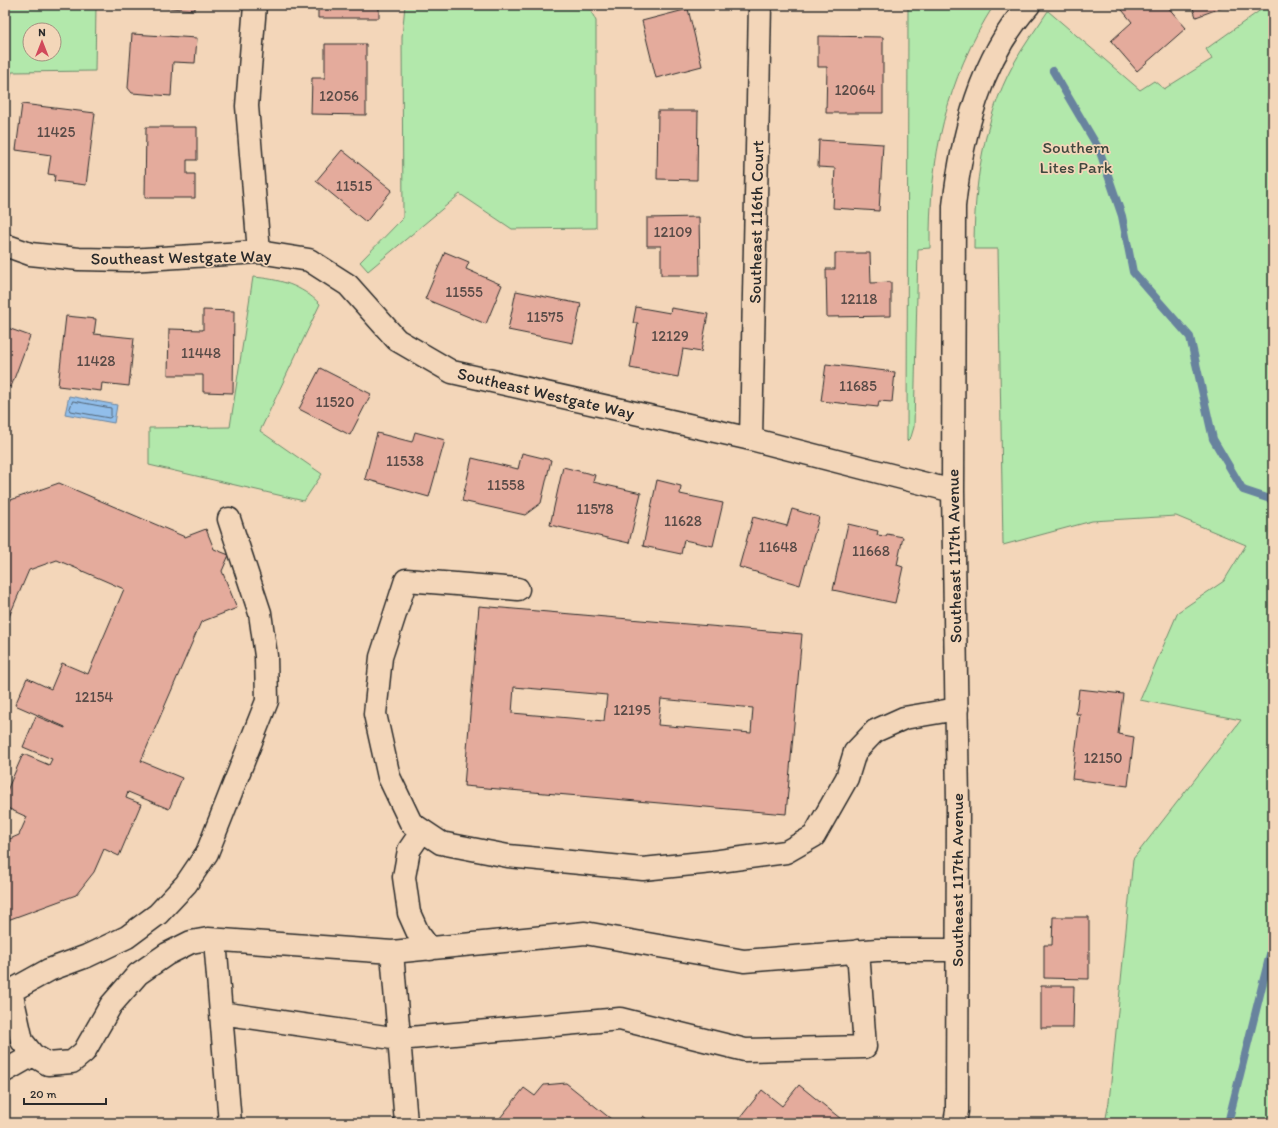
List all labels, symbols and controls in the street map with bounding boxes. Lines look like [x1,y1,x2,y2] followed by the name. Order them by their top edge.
[22,22,62,62] north arrow
[38,26,46,39] text: N
[834,81,876,99] house number: 12064
[319,87,359,105] house number: 12056
[37,123,75,141] house number: 11425
[1040,137,1113,177] park label: Southern Lites Park
[745,139,767,304] street label: Southeast 116th Court
[336,177,372,195] house number: 11515
[654,223,693,241] house number: 12109
[90,245,272,269] street label: Southeast Westgate Way
[445,283,483,301] house number: 11555
[841,290,878,308] house number: 12118
[526,308,564,326] house number: 11575
[651,327,689,345] house number: 12129
[181,344,221,362] house number: 11448
[76,352,116,370] house number: 11428
[456,363,636,423] street label: Southeast Westgate Way
[839,377,877,395] house number: 11685
[316,393,354,411] house number: 11520
[386,452,424,470] house number: 11538
[942,469,966,643] street label: Southeast 117th Avenue
[487,476,525,494] house number: 11558
[576,500,614,518] house number: 11578
[664,512,702,530] house number: 11628
[758,538,798,556] house number: 11648
[852,542,890,560] house number: 11668
[75,688,113,706] house number: 12154
[613,701,651,719] house number: 12195
[1084,749,1122,767] house number: 12150
[947,793,967,967] street label: Southeast 117th Avenue
[24,1080,106,1106] scale bar
[30,1087,57,1101] text: 20 m

